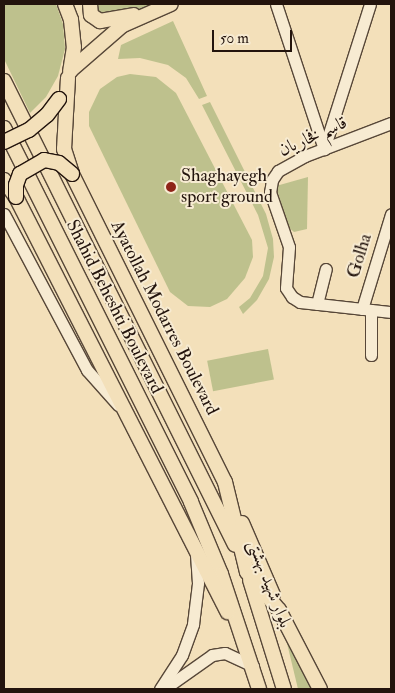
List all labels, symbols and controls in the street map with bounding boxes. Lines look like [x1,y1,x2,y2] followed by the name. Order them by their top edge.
[215,20,295,52] scale bar
[220,29,249,48] text: 50 m
[275,112,351,162] street label: قاسم فخاریان
[181,166,273,208] place label: Shaghayegh sport ground
[165,181,177,193] marker: Shaghayegh sport ground
[61,216,167,398] street label: Shahid Beheshti Boulevard
[105,217,223,419] street label: Ayatollah Modarres Boulevard
[343,231,377,281] street label: Golha
[242,537,296,631] street label: بلوار شهید بهشتی

